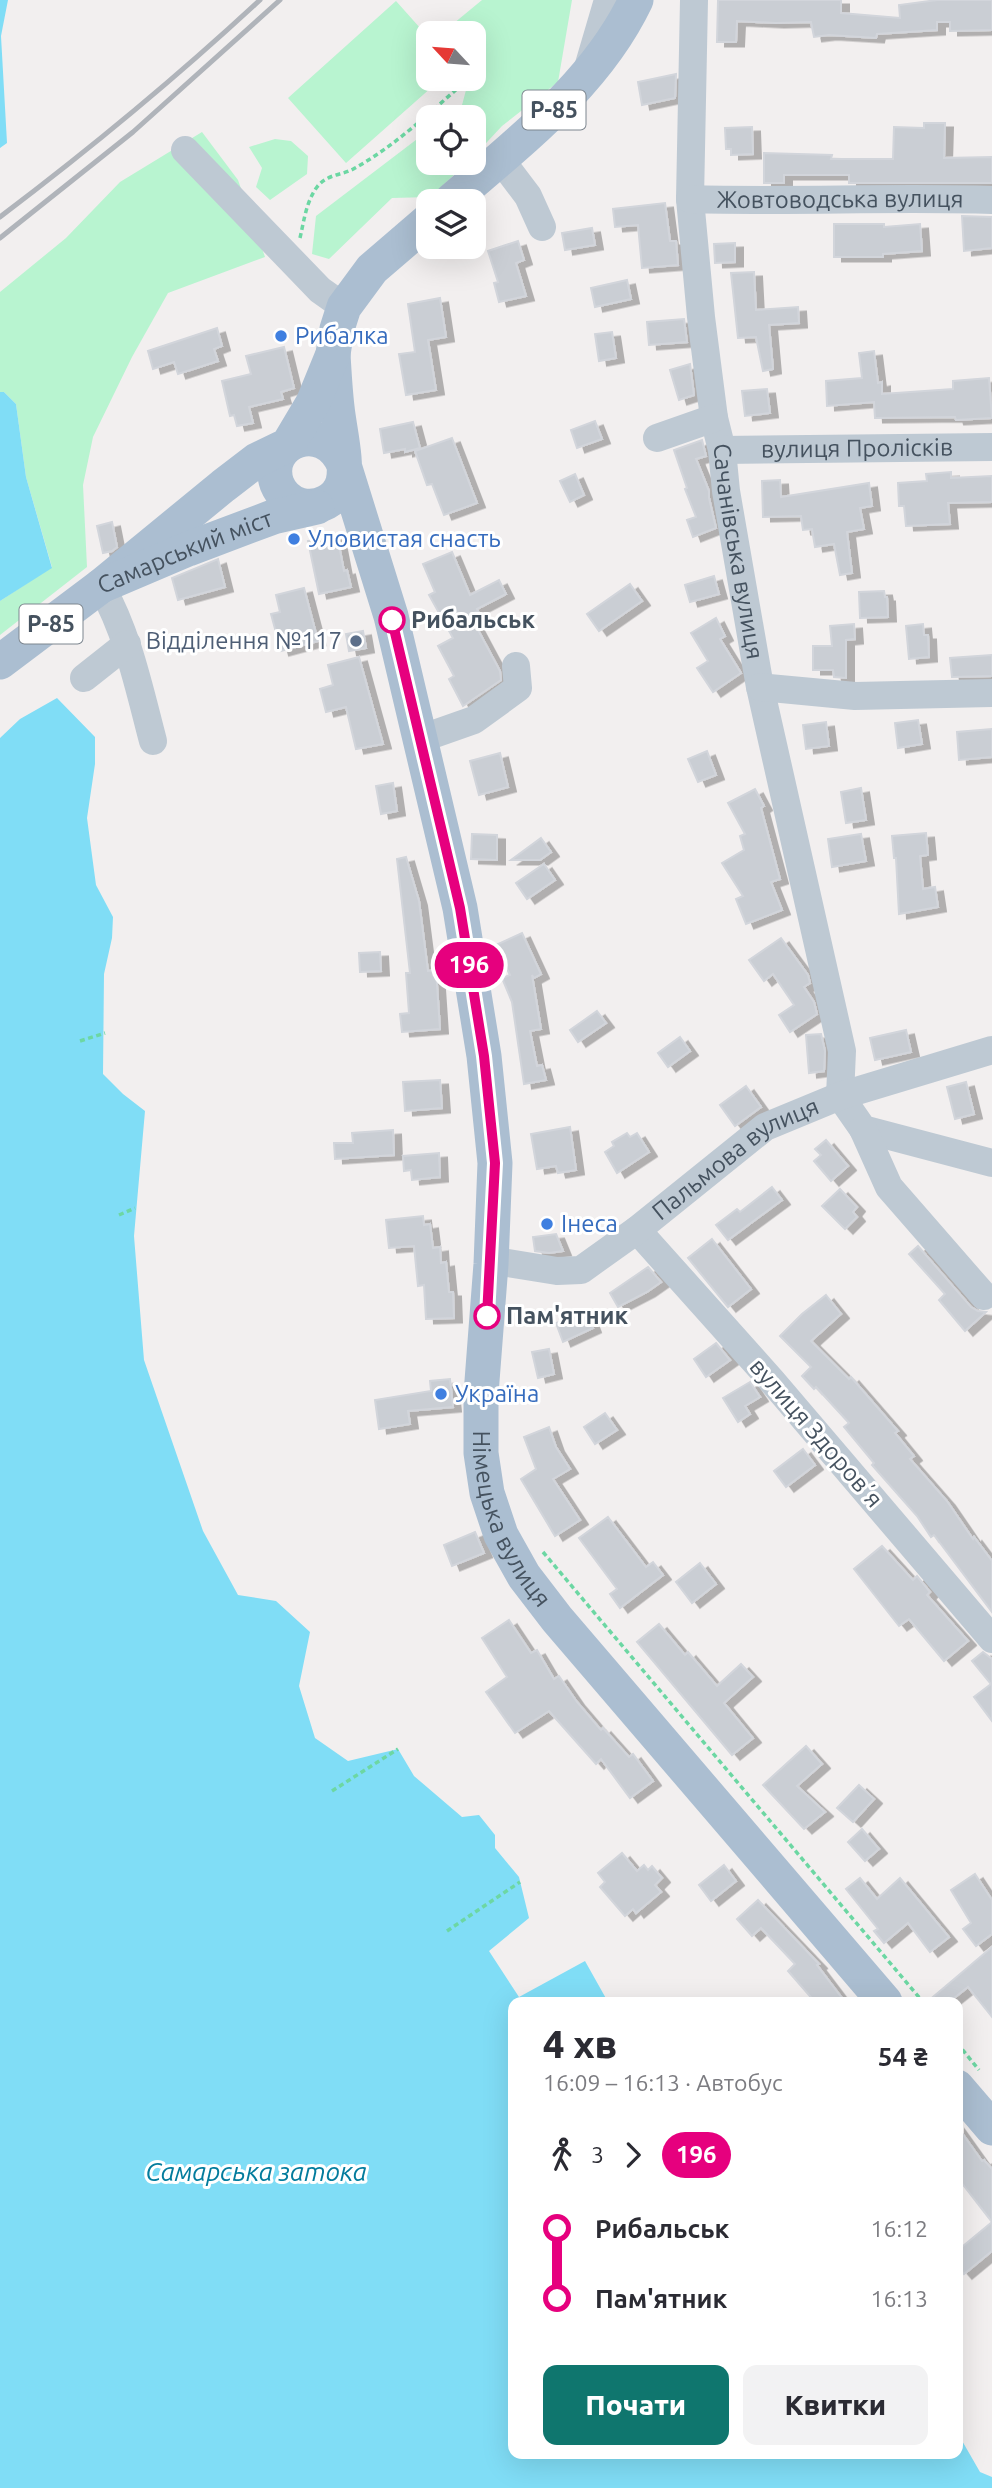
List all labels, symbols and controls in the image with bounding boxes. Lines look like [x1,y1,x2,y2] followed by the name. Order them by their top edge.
[416,21,486,91] north arrow
[416,21,486,259] map controls
[522,90,586,130] road number: Р-85
[416,105,486,175] button: locate
[716,185,964,213] street label: Жовтоводська вулиця
[416,189,486,259] button: layers
[295,322,389,349] place label: Рибалка
[273,328,289,344] marker: Рибалка
[761,433,953,463] street label: вулиця Пролісків
[708,442,769,661] street label: Сачанівська вулиця
[93,504,276,599] street label: Самарський міст
[308,525,501,552] place label: Уловистая снасть
[286,531,302,547] marker: Уловистая снасть
[20,604,82,644] road number: Р-85
[411,606,535,633] place label: Рибальськ
[379,607,405,633] marker: Рибальськ
[146,627,342,654] place label: Відділення №117
[348,633,364,649] marker: Відділення №117
[429,942,509,988] line badge: 196
[449,951,489,978] text: 196
[647,1092,823,1225] street label: Пальмова вулиця
[561,1210,618,1237] place label: Інеса
[539,1216,555,1232] marker: Інеса
[506,1302,628,1329] place label: Пам'ятник
[474,1303,500,1329] marker: Пам'ятник
[744,1353,888,1513] street label: вулиця Здоровʼя
[455,1380,539,1407] place label: Україна
[433,1386,449,1402] marker: Україна
[468,1431,557,1612] street label: Німецька вулиця
[543,2023,617,2065] text: 4 хв
[878,2042,928,2071] text: 54 ₴
[543,2070,783,2095] text: 16:09 – 16:13 · Автобус
[543,2136,581,2174] icon: walk
[614,2136,652,2174] icon: forward
[676,2141,717,2168] text: 196
[591,2142,604,2167] text: 3
[145,2157,367,2186] water label: Самарська затока
[595,2214,729,2243] text: Рибальськ
[870,2216,928,2241] text: 16:12
[595,2284,727,2313] text: Пам'ятник
[870,2286,928,2311] text: 16:13
[543,2365,729,2445] button: Почати
[743,2365,928,2445] button: Квитки

